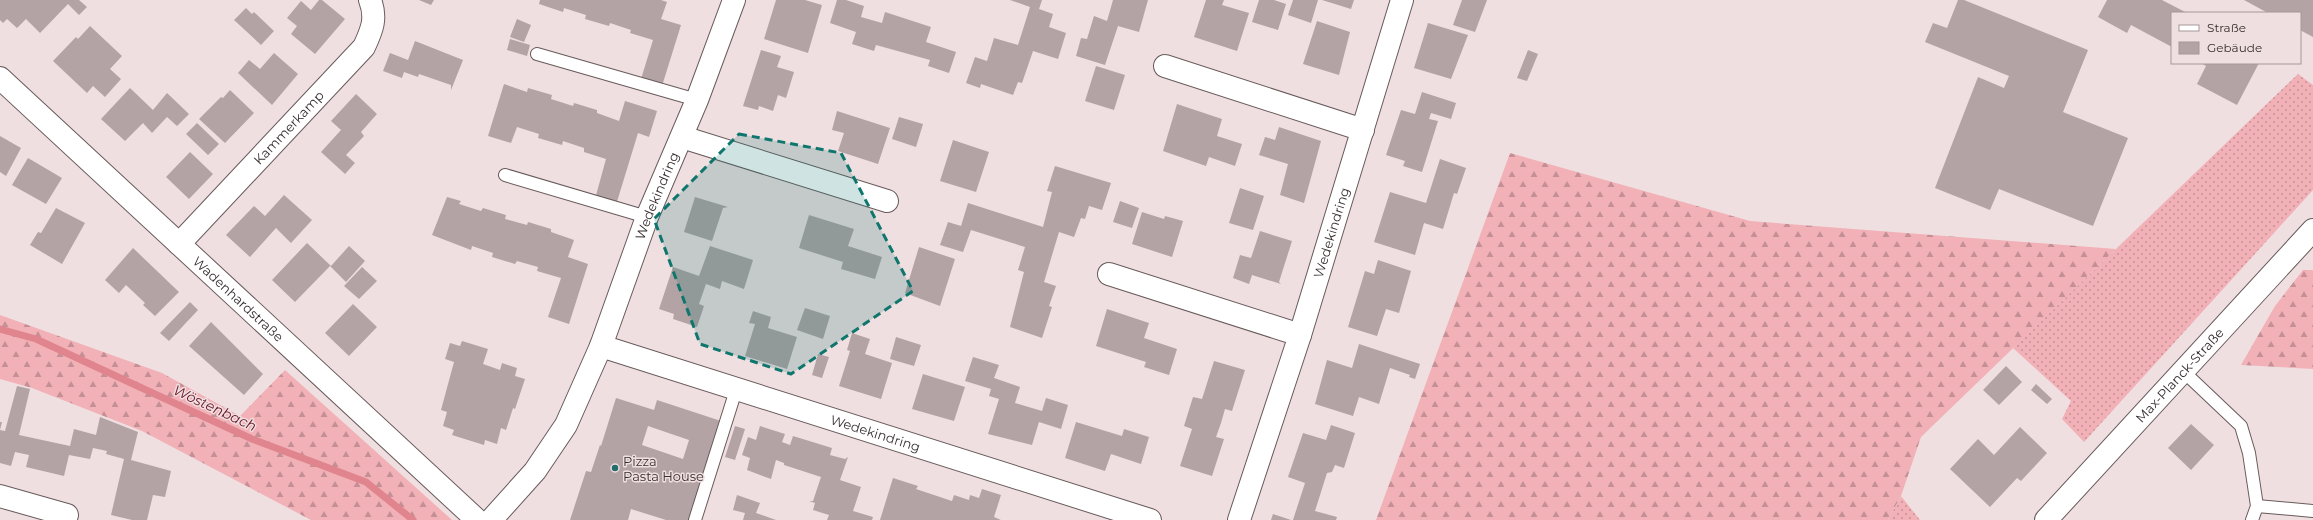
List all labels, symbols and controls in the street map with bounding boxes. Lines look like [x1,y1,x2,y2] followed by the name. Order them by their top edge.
[2171,12,2301,64] legend
[2207,20,2246,35] text: Straße
[2207,40,2262,55] text: Gebäude
[250,87,327,168] street label: Kammerkamp
[632,149,682,242] street label: Wedekindring
[1310,185,1352,280] street label: Wedekindring
[190,253,287,345] street label: Wadenhardstraße
[2132,324,2227,426] street label: Max-Planck-Straße
[171,381,259,435] water label: Wöstenbach
[829,411,923,455] street label: Wedekindring
[623,453,704,484] place label: Pizza Pasta House
[610,463,620,473] marker: Pizza Pasta House

